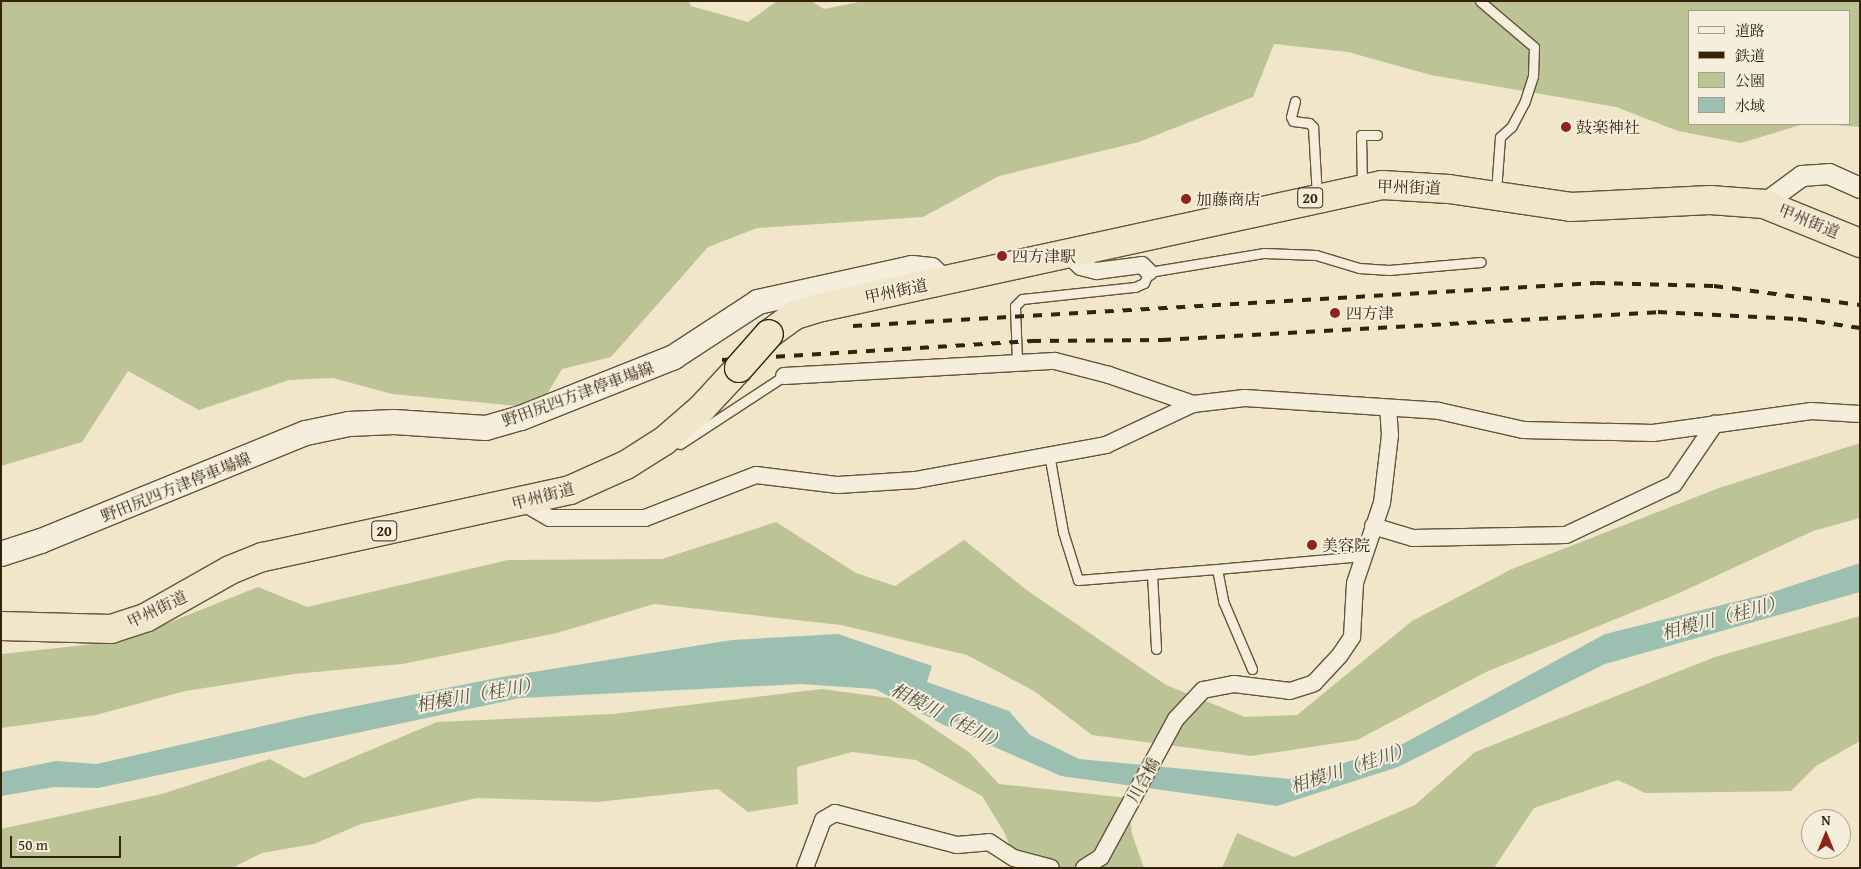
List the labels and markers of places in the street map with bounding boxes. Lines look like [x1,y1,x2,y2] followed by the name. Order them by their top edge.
[1576,117,1640,137] place label: 鼓楽神社
[1560,121,1572,133] marker: 鼓楽神社
[1196,189,1260,209] place label: 加藤商店
[1180,193,1192,205] marker: 加藤商店
[1012,246,1076,266] place label: 四方津駅
[996,250,1008,262] marker: 四方津駅
[1346,303,1394,323] place label: 四方津
[1328,306,1342,320] marker: 四方津
[1322,535,1370,555] place label: 美容院
[1306,539,1318,551] marker: 美容院

